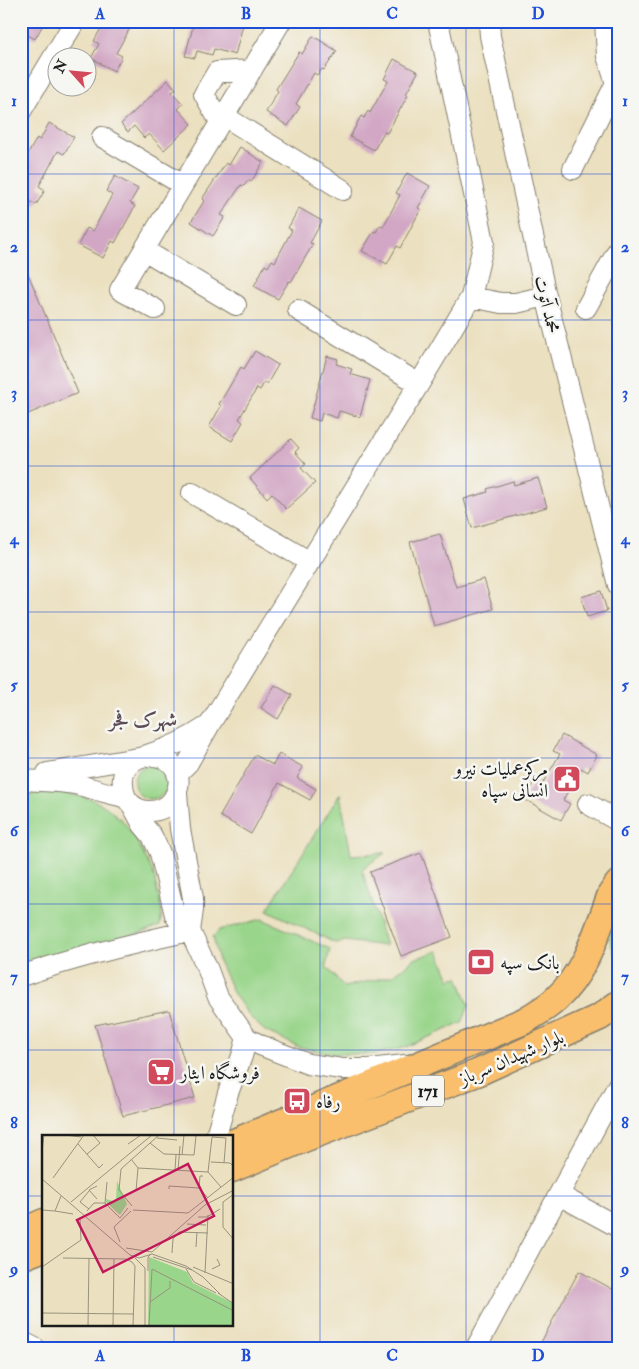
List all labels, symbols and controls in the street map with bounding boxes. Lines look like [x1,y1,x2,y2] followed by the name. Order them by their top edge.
[94,4,106,24] text: A
[241,4,251,24] text: B
[386,4,398,24] text: C
[531,4,545,24] text: D
[48,48,98,98] north arrow
[50,56,71,77] text: N
[11,91,17,111] text: 1
[622,91,628,111] text: 1
[10,237,18,257] text: 2
[621,237,629,257] text: 2
[529,273,565,336] street label: محمد آتوت
[11,383,17,403] text: 3
[622,383,628,403] text: 3
[9,529,20,549] text: 4
[620,529,631,549] text: 4
[10,675,18,695] text: 5
[621,675,629,695] text: 5
[107,707,177,732] district label: شهرک فجر
[452,757,548,803] place label: مرکزعملیات نیرو انسانی سپاه
[552,764,582,794] public building icon: مرکزعملیات نیرو انسانی سپاه
[10,821,20,841] text: 6
[621,821,631,841] text: 6
[466,947,496,977] bank icon: بانک سپه
[500,951,560,975] place label: بانک سپه
[10,967,18,987] text: 7
[621,967,629,987] text: 7
[453,1025,568,1092] street label: بلوار شهیدان سرباز
[146,1057,176,1087] supermarket icon: فروشگاه ایثار
[178,1060,260,1085] place label: فروشگاه ایثار
[412,1076,444,1106] road number: 171
[282,1086,312,1116] bus stop icon: رفاه
[316,1090,341,1114] place label: رفاه
[10,1113,18,1133] text: 8
[621,1113,629,1133] text: 8
[42,1135,234,1326] inset map
[8,1259,18,1279] text: 9
[619,1259,629,1279] text: 9
[94,1346,106,1366] text: A
[241,1346,251,1366] text: B
[386,1346,398,1366] text: C
[531,1346,545,1366] text: D

